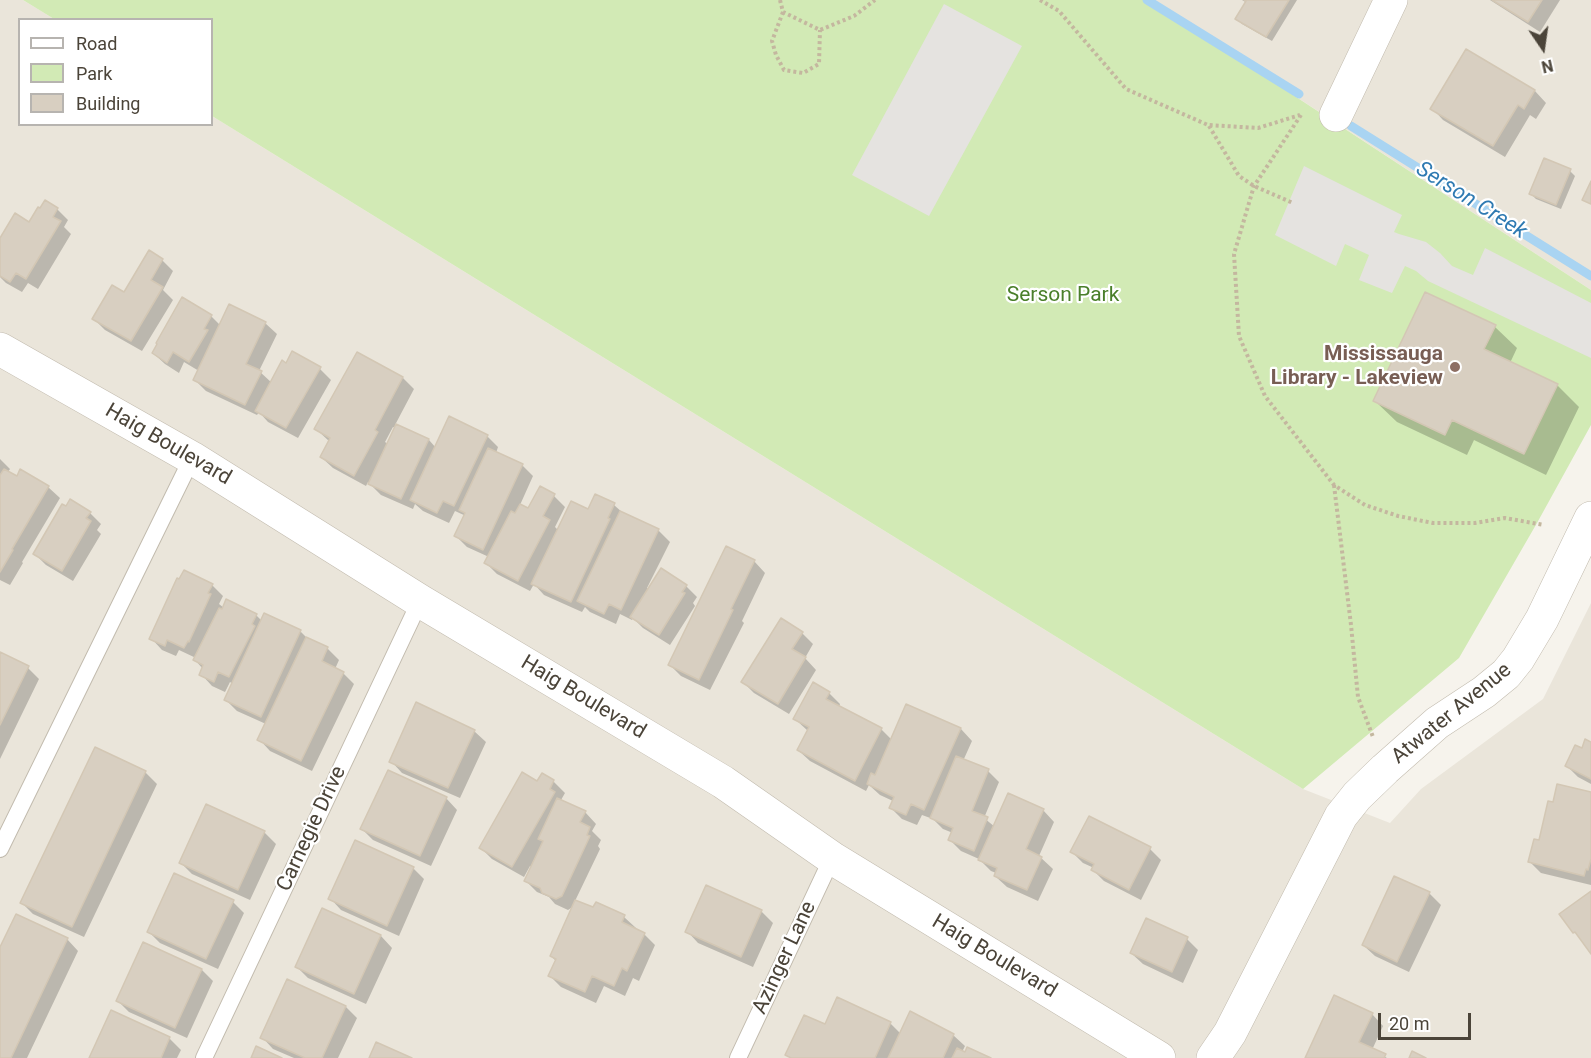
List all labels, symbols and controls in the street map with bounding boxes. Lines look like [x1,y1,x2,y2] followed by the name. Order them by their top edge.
[18,18,213,126] legend
[1513,18,1573,78] north arrow
[76,33,117,54] text: Road
[1540,55,1555,77] text: N
[76,63,112,84] text: Park
[76,93,140,114] text: Building
[1411,156,1531,246] water label: Serson Creek
[1007,283,1119,309] park label: Serson Park
[1271,342,1443,392] place label: Mississauga Library - Lakeview
[1448,360,1462,374] marker: Mississauga Library - Lakeview
[100,399,236,491] street label: Haig Boulevard
[516,651,650,745] street label: Haig Boulevard
[1387,658,1517,770] street label: Atwater Avenue
[272,762,352,896] street label: Carnegie Drive
[748,898,822,1018] street label: Azinger Lane
[927,910,1061,1004] street label: Haig Boulevard
[1381,1001,1474,1039] scale bar
[1389,1013,1429,1034] text: 20 m

